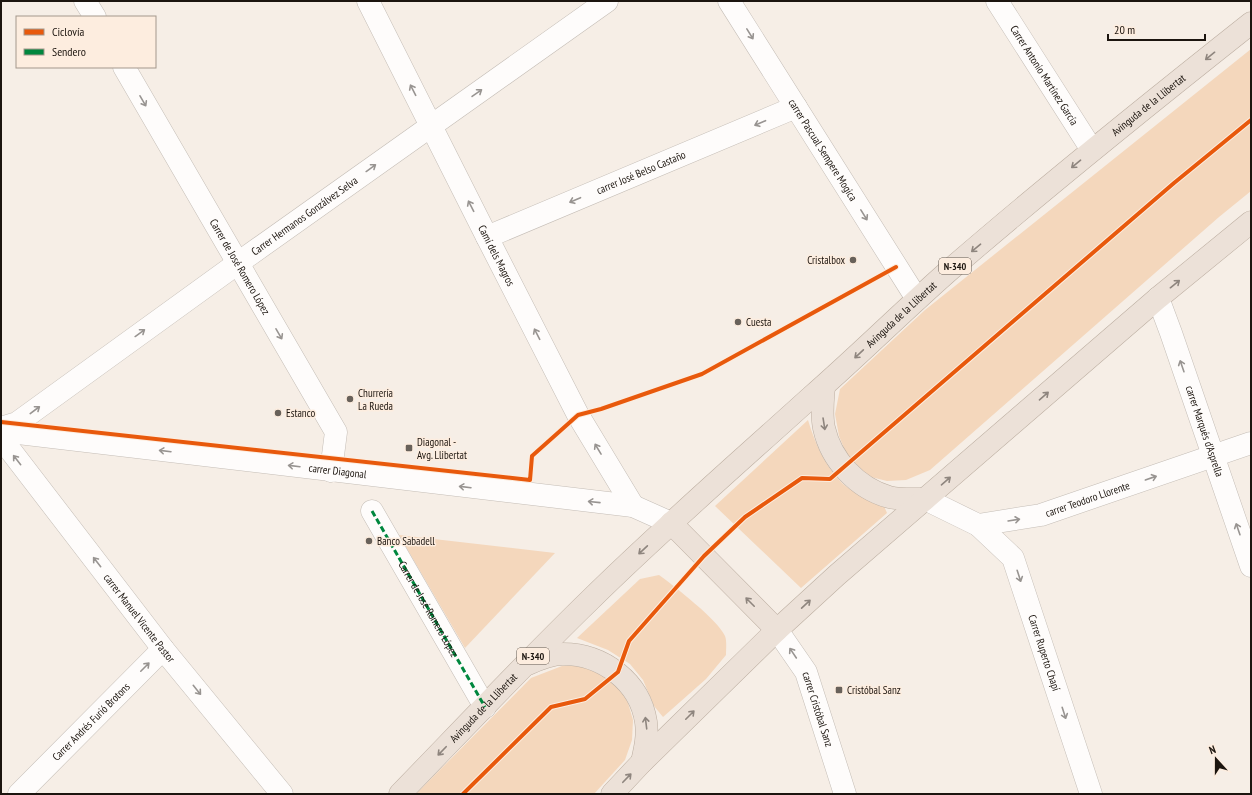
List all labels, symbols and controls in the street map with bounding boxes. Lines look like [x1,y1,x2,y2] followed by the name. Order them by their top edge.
[16,16,156,68] legend
[1108,16,1205,42] scale bar
[1007,22,1081,128] street label: Carrer Antonio Martínez García
[1114,22,1135,37] text: 20 m
[52,24,84,39] text: Ciclovía
[746,28,754,40] one-way arrow
[52,44,86,59] text: Sendero
[1204,52,1215,60] one-way arrow
[1108,71,1188,139] street label: Avinguda de la Llibertat
[409,84,416,96] one-way arrow
[471,89,482,97] one-way arrow
[140,95,148,107] one-way arrow
[785,96,860,204] street label: carrer Pascual Sempere Mogica
[754,119,766,127] one-way arrow
[594,147,688,197] street label: carrer José Belso Castaño
[1070,159,1081,168] one-way arrow
[365,164,376,172] one-way arrow
[248,173,360,258] street label: Carrer Hermanos Gonzálvez Selva
[570,197,582,204] one-way arrow
[467,200,474,212] one-way arrow
[860,209,868,220] one-way arrow
[207,216,273,317] street label: Carrer de José Romero López
[475,222,518,289] street label: Camí dels Magros
[971,243,981,252] one-way arrow
[807,253,845,267] place label: Cristalbox
[848,255,858,265] marker: Cristalbox
[939,258,971,274] road number: N-340
[863,278,939,350] street label: Avinguda de la Llibertat
[1169,280,1180,288] one-way arrow
[746,315,771,329] place label: Cuesta
[733,317,743,327] marker: Cuesta
[275,328,283,339] one-way arrow
[533,328,540,340] one-way arrow
[134,329,145,338] one-way arrow
[854,349,864,358] one-way arrow
[1178,360,1186,372] one-way arrow
[1183,384,1227,478] street label: carrer Marqués d'Asprella
[358,386,393,413] place label: Churrería La Rueda
[1039,392,1050,401] one-way arrow
[345,394,355,404] marker: Churrería La Rueda
[29,405,40,414] one-way arrow
[286,406,315,420] place label: Estanco
[273,408,283,418] marker: Estanco
[820,417,828,430] one-way arrow
[417,435,467,462] place label: Diagonal - Avg. Llibertat
[404,443,414,453] marker: Diagonal - Avg. Llibertat
[594,443,602,455] one-way arrow
[159,447,172,455] one-way arrow
[13,454,22,465] one-way arrow
[308,461,368,481] street label: carrer Diagonal
[288,462,301,470] one-way arrow
[1144,474,1157,481] one-way arrow
[941,477,951,486] one-way arrow
[1043,478,1132,520] street label: carrer Teodoro Llorente
[459,483,472,491] one-way arrow
[588,498,601,506] one-way arrow
[1007,516,1020,524] one-way arrow
[1234,523,1242,535] one-way arrow
[377,534,435,548] place label: Banco Sabadell
[364,536,374,546] marker: Banco Sabadell
[637,545,648,554] one-way arrow
[93,557,101,568] one-way arrow
[395,558,462,659] street label: Carrer de José Romero López
[1016,569,1023,582] one-way arrow
[101,571,178,665] street label: carrer Manuel Vicente Pastor
[745,597,755,607] one-way arrow
[801,599,811,608] one-way arrow
[1025,613,1064,693] street label: Carrer Ruperto Chapí
[517,648,549,664] road number: N-340
[789,648,797,659] one-way arrow
[140,662,150,672] one-way arrow
[447,670,520,745] street label: Avinguda de la Llibertat
[799,670,836,748] street label: carrer Cristóbal Sanz
[49,679,133,764] street label: Carrer Andrés Furió Brotons
[847,683,901,697] place label: Cristóbal Sanz
[193,684,201,695] one-way arrow
[834,685,844,695] marker: Cristóbal Sanz
[1061,706,1069,718] one-way arrow
[685,710,695,720] one-way arrow
[642,717,649,730] one-way arrow
[1196,739,1236,779] north arrow
[1207,742,1218,757] text: N
[437,746,447,756] one-way arrow
[622,773,632,783] one-way arrow

